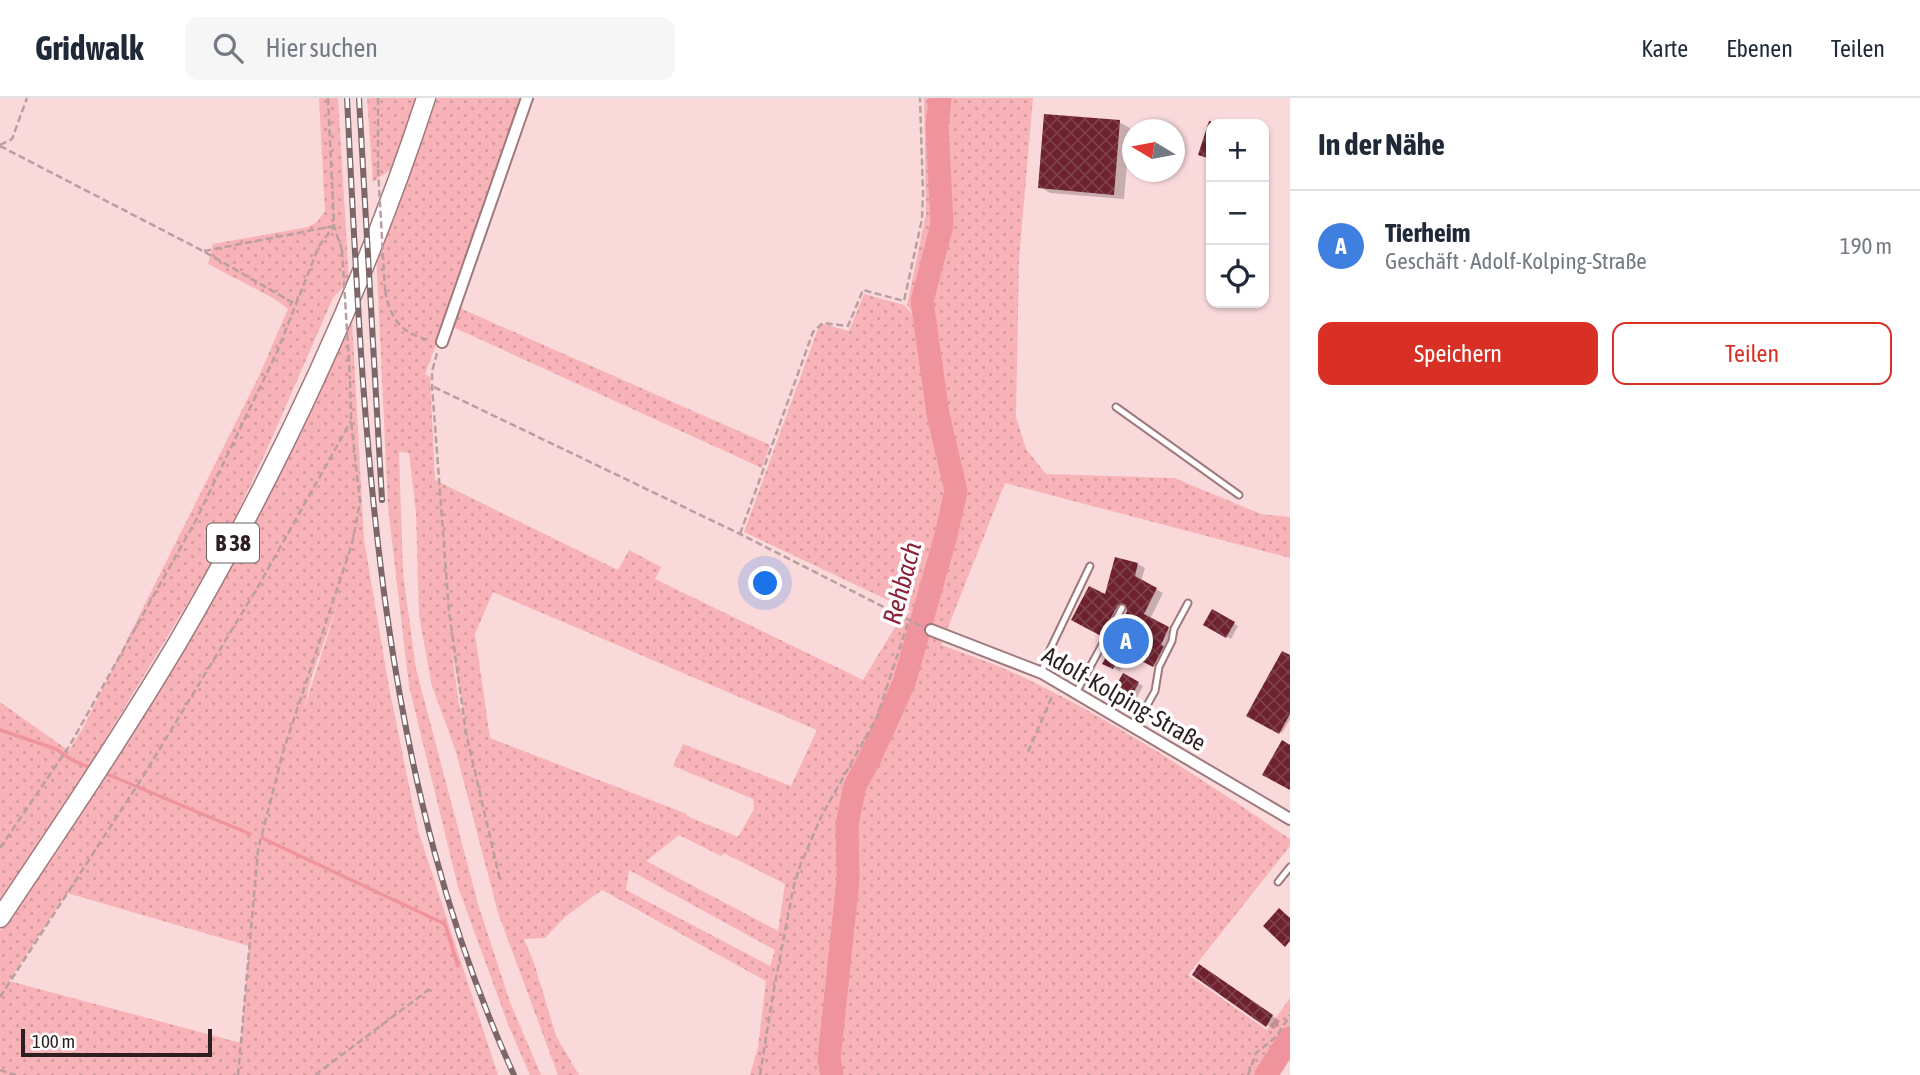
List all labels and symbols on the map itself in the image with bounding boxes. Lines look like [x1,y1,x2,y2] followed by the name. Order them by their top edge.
[1122,119,1185,182] north arrow
[207,524,259,562] road number: B 38
[877,538,927,627] water label: Rehbach
[748,566,782,600] your location
[1103,615,1149,667] pin: A
[1037,641,1211,757] street label: Adolf-Kolping-Straße
[21,1026,212,1058] scale bar

